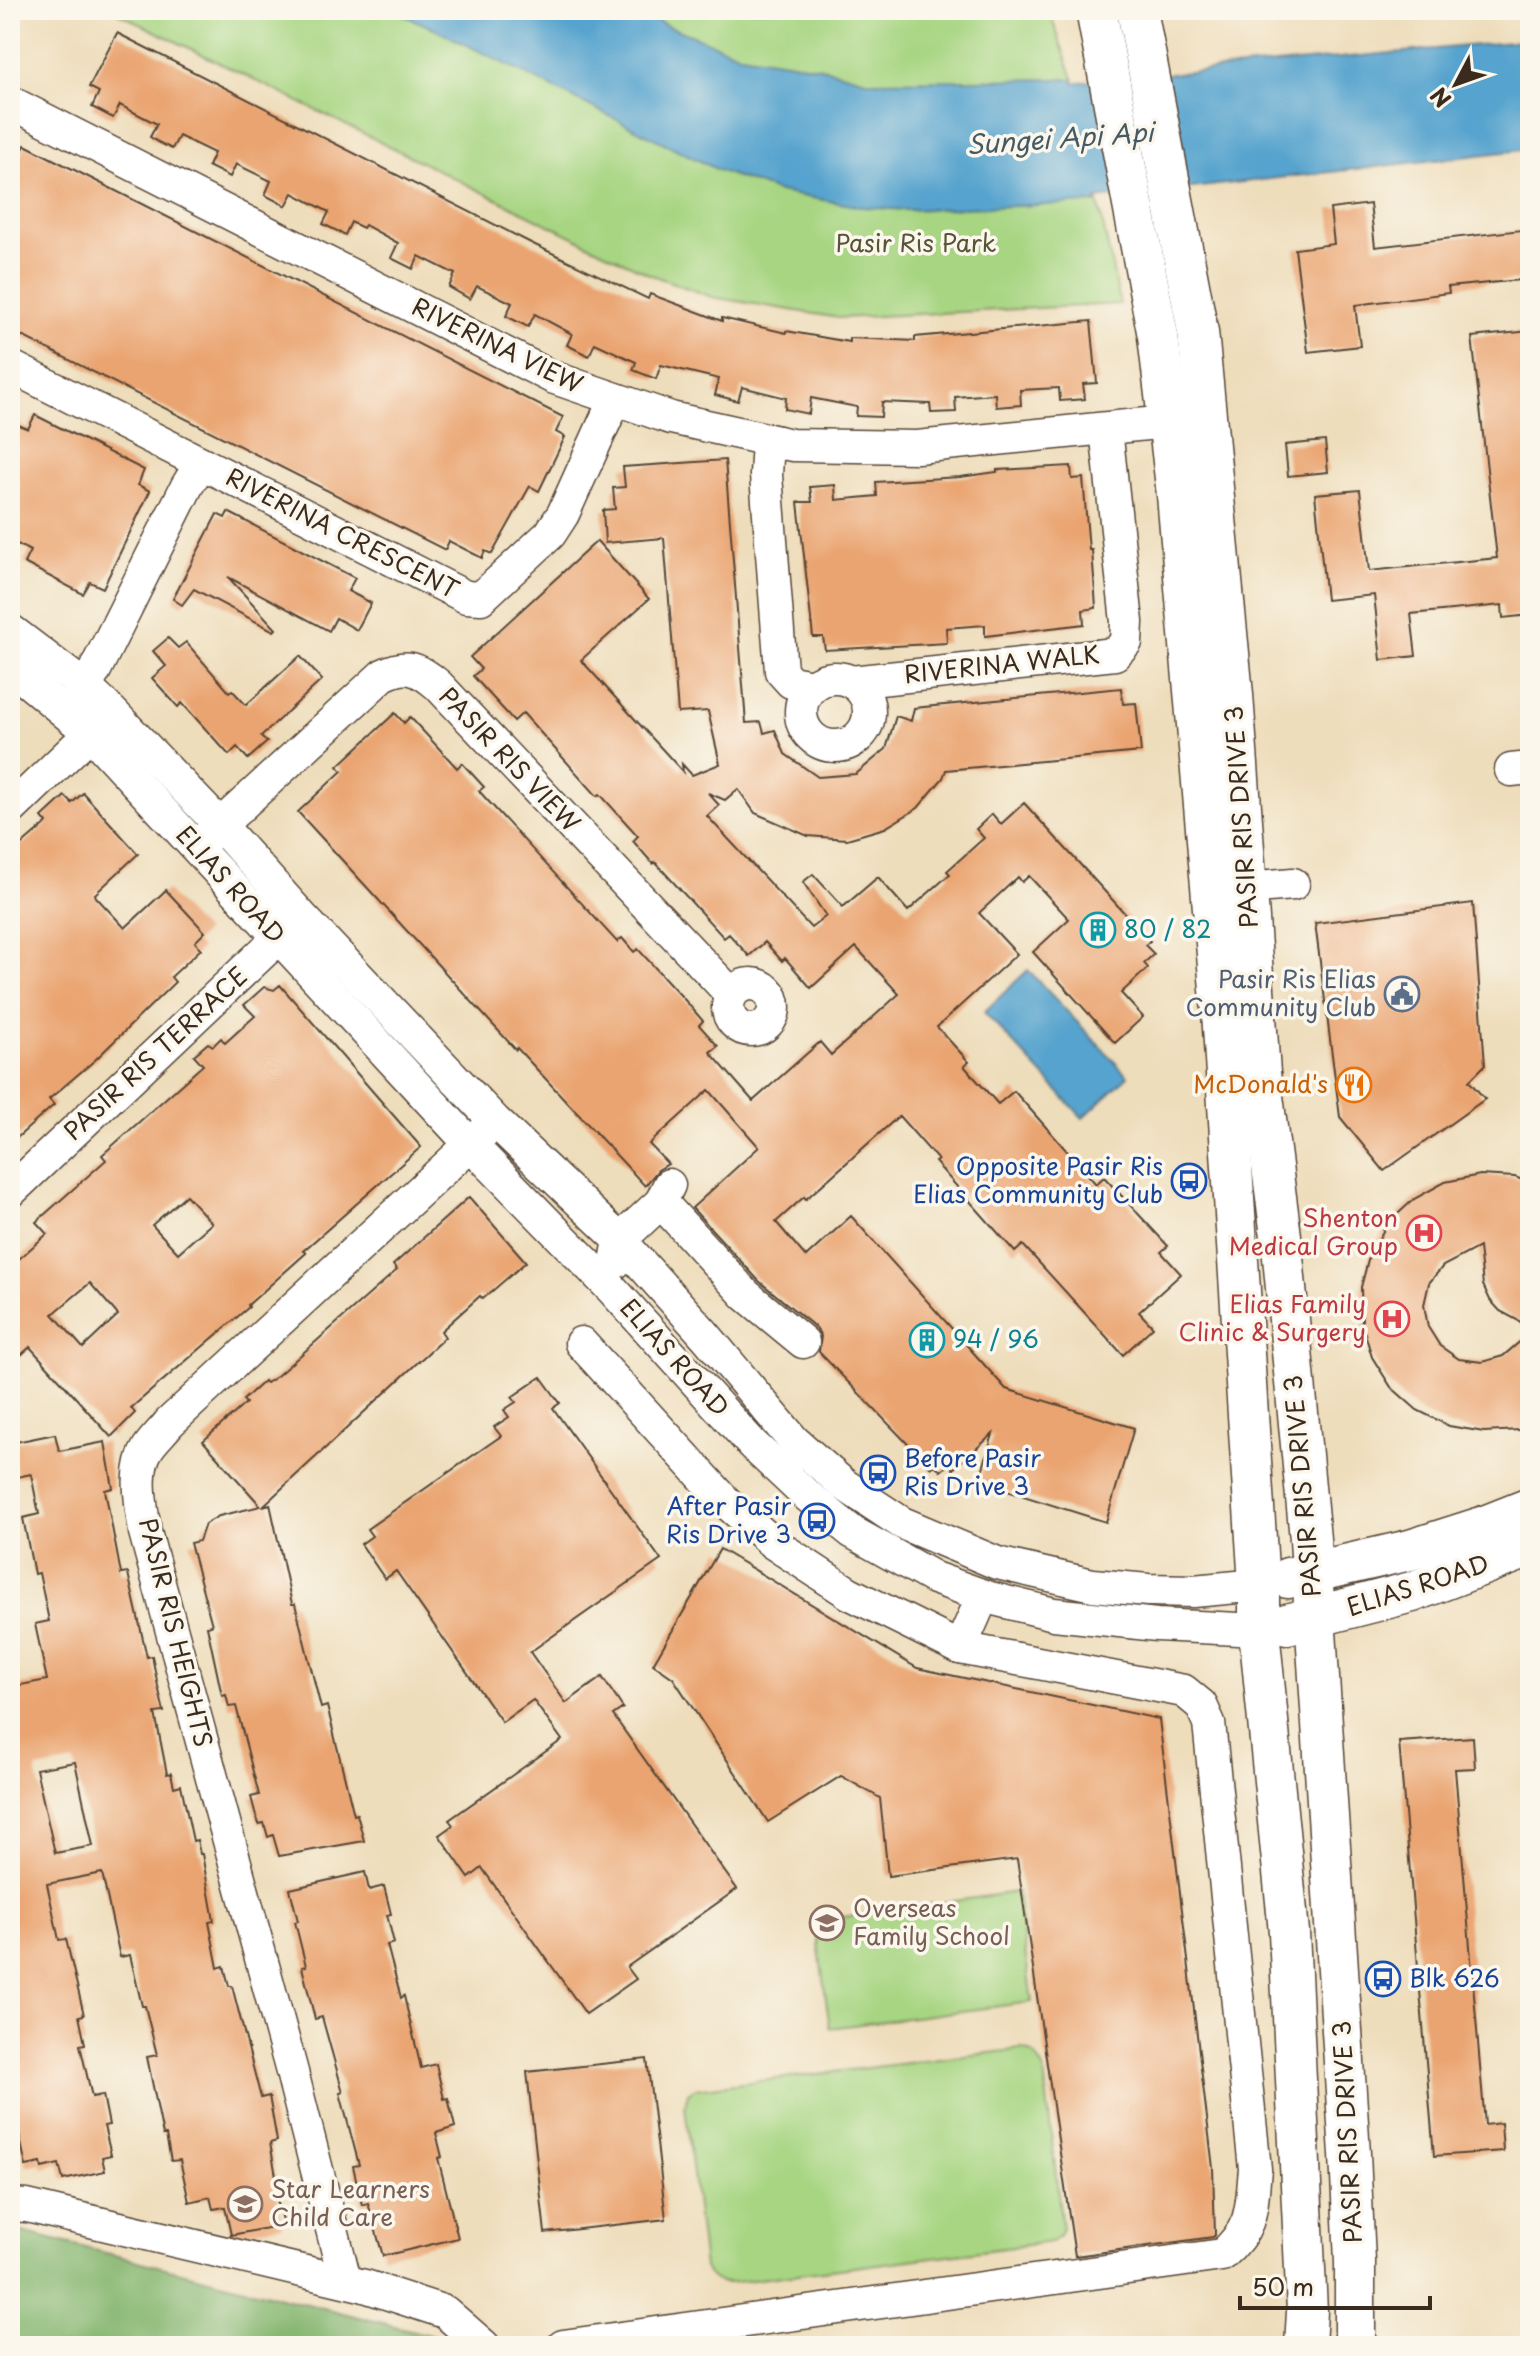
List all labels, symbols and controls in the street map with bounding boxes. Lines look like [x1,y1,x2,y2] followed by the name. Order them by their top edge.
[1416,44,1496,124] north arrow
[1422,81,1458,116] text: N
[965,111,1159,163] water label: Sungei Api Api
[836,224,996,260] park label: Pasir Ris Park
[407,287,590,401] street label: RIVERINA VIEW
[220,458,466,607] street label: RIVERINA CRESCENT
[902,635,1101,691] street label: RIVERINA WALK
[432,678,589,839] street label: PASIR RIS VIEW
[1214,705,1266,929] street label: PASIR RIS DRIVE 3
[169,817,294,951] street label: ELIAS ROAD
[1124,910,1211,946] place label: 80 / 82
[1079,911,1117,949] building icon: 80 / 82
[55,957,255,1148] street label: PASIR RIS TERRACE
[1186,960,1376,1024] place label: Pasir Ris Elias Community Club
[1383,975,1421,1013] public building icon: Pasir Ris Elias Community Club
[1193,1065,1328,1101] place label: McDonald's
[1335,1066,1373,1104] restaurant icon: McDonald's
[913,1147,1163,1211] place label: Opposite Pasir Ris Elias Community Club
[1170,1162,1208,1200] bus stop icon: Opposite Pasir Ris Elias Community Club
[1229,1199,1398,1263] place label: Shenton Medical Group
[1405,1214,1443,1252] hospital icon: Shenton Medical Group
[1179,1285,1366,1349] place label: Elias Family Clinic & Surgery
[613,1290,738,1424] street label: ELIAS ROAD
[1373,1300,1411,1338] hospital icon: Elias Family Clinic & Surgery
[953,1320,1039,1356] place label: 94 / 96
[908,1321,946,1359] building icon: 94 / 96
[1273,1374,1329,1599] street label: PASIR RIS DRIVE 3
[904,1439,1041,1503] place label: Before Pasir Ris Drive 3
[859,1454,897,1492] bus stop icon: Before Pasir Ris Drive 3
[666,1487,791,1551] place label: After Pasir Ris Drive 3
[798,1502,836,1540] bus stop icon: After Pasir Ris Drive 3
[131,1514,223,1751] street label: PASIR RIS HEIGHTS
[1342,1544,1493,1624] street label: ELIAS ROAD
[853,1889,1010,1953] place label: Overseas Family School
[808,1904,846,1942] school or university icon: Overseas Family School
[1409,1959,1500,1995] place label: Blk 626
[1364,1960,1402,1998] bus stop icon: Blk 626
[1322,2020,1370,2244] street label: PASIR RIS DRIVE 3
[271,2170,430,2234] place label: Star Learners Child Care
[226,2185,264,2223] school or university icon: Star Learners Child Care
[1240,2260,1430,2310] scale bar
[1252,2268,1314,2304] text: 50 m

